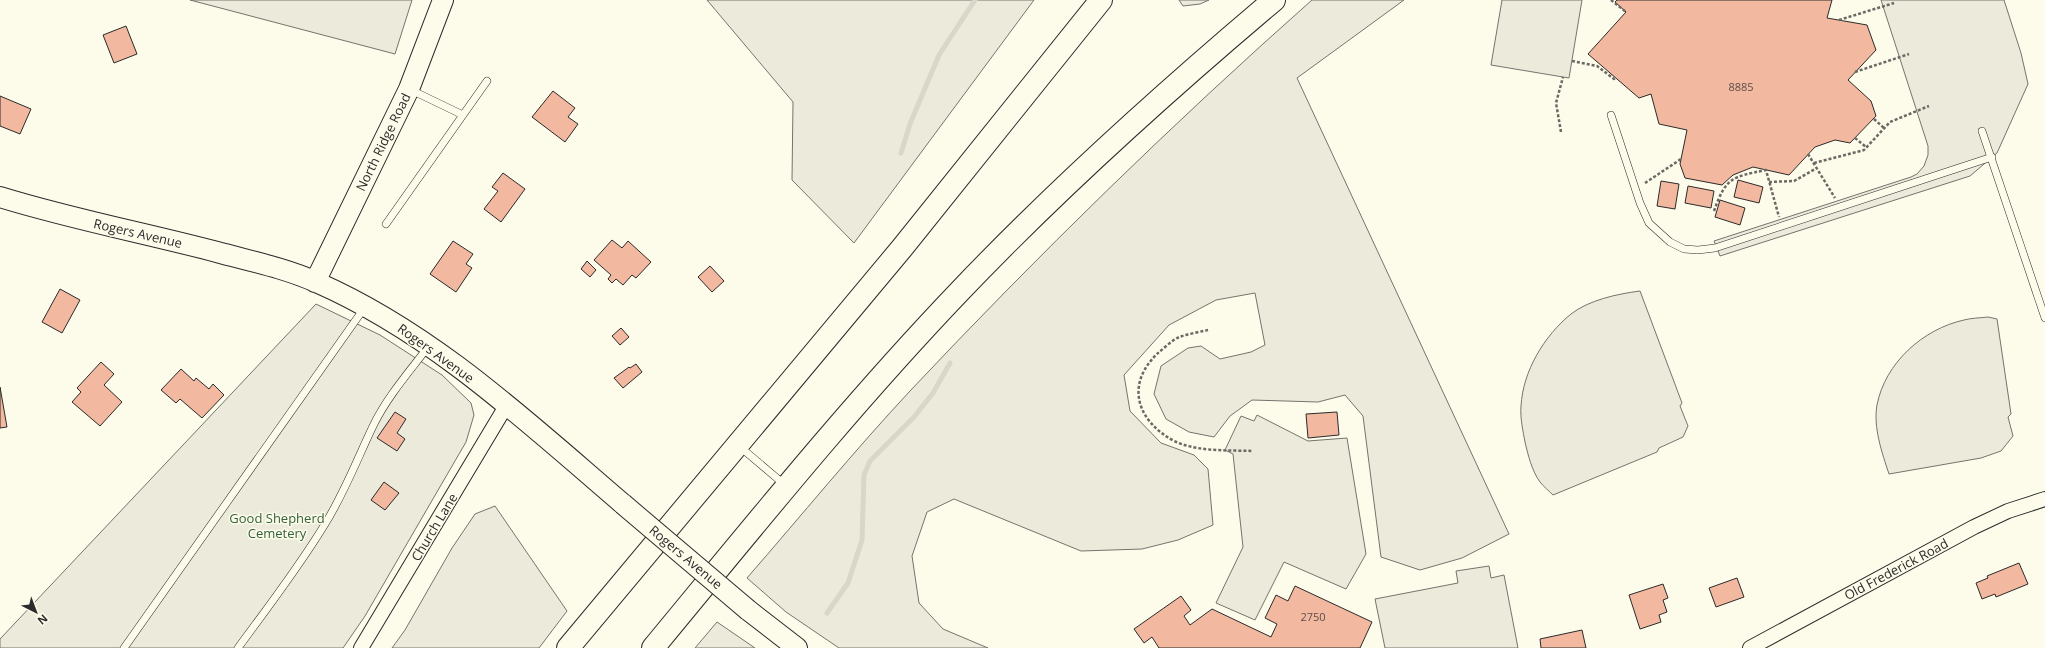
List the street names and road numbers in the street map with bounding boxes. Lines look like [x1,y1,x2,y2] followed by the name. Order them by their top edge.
[351,90,415,194] street label: North Ridge Road
[92,214,184,252] street label: Rogers Avenue
[394,319,478,387] street label: Rogers Avenue
[407,490,461,564] street label: Church Lane
[646,521,726,593] street label: Rogers Avenue
[1841,534,1951,604] street label: Old Frederick Road

